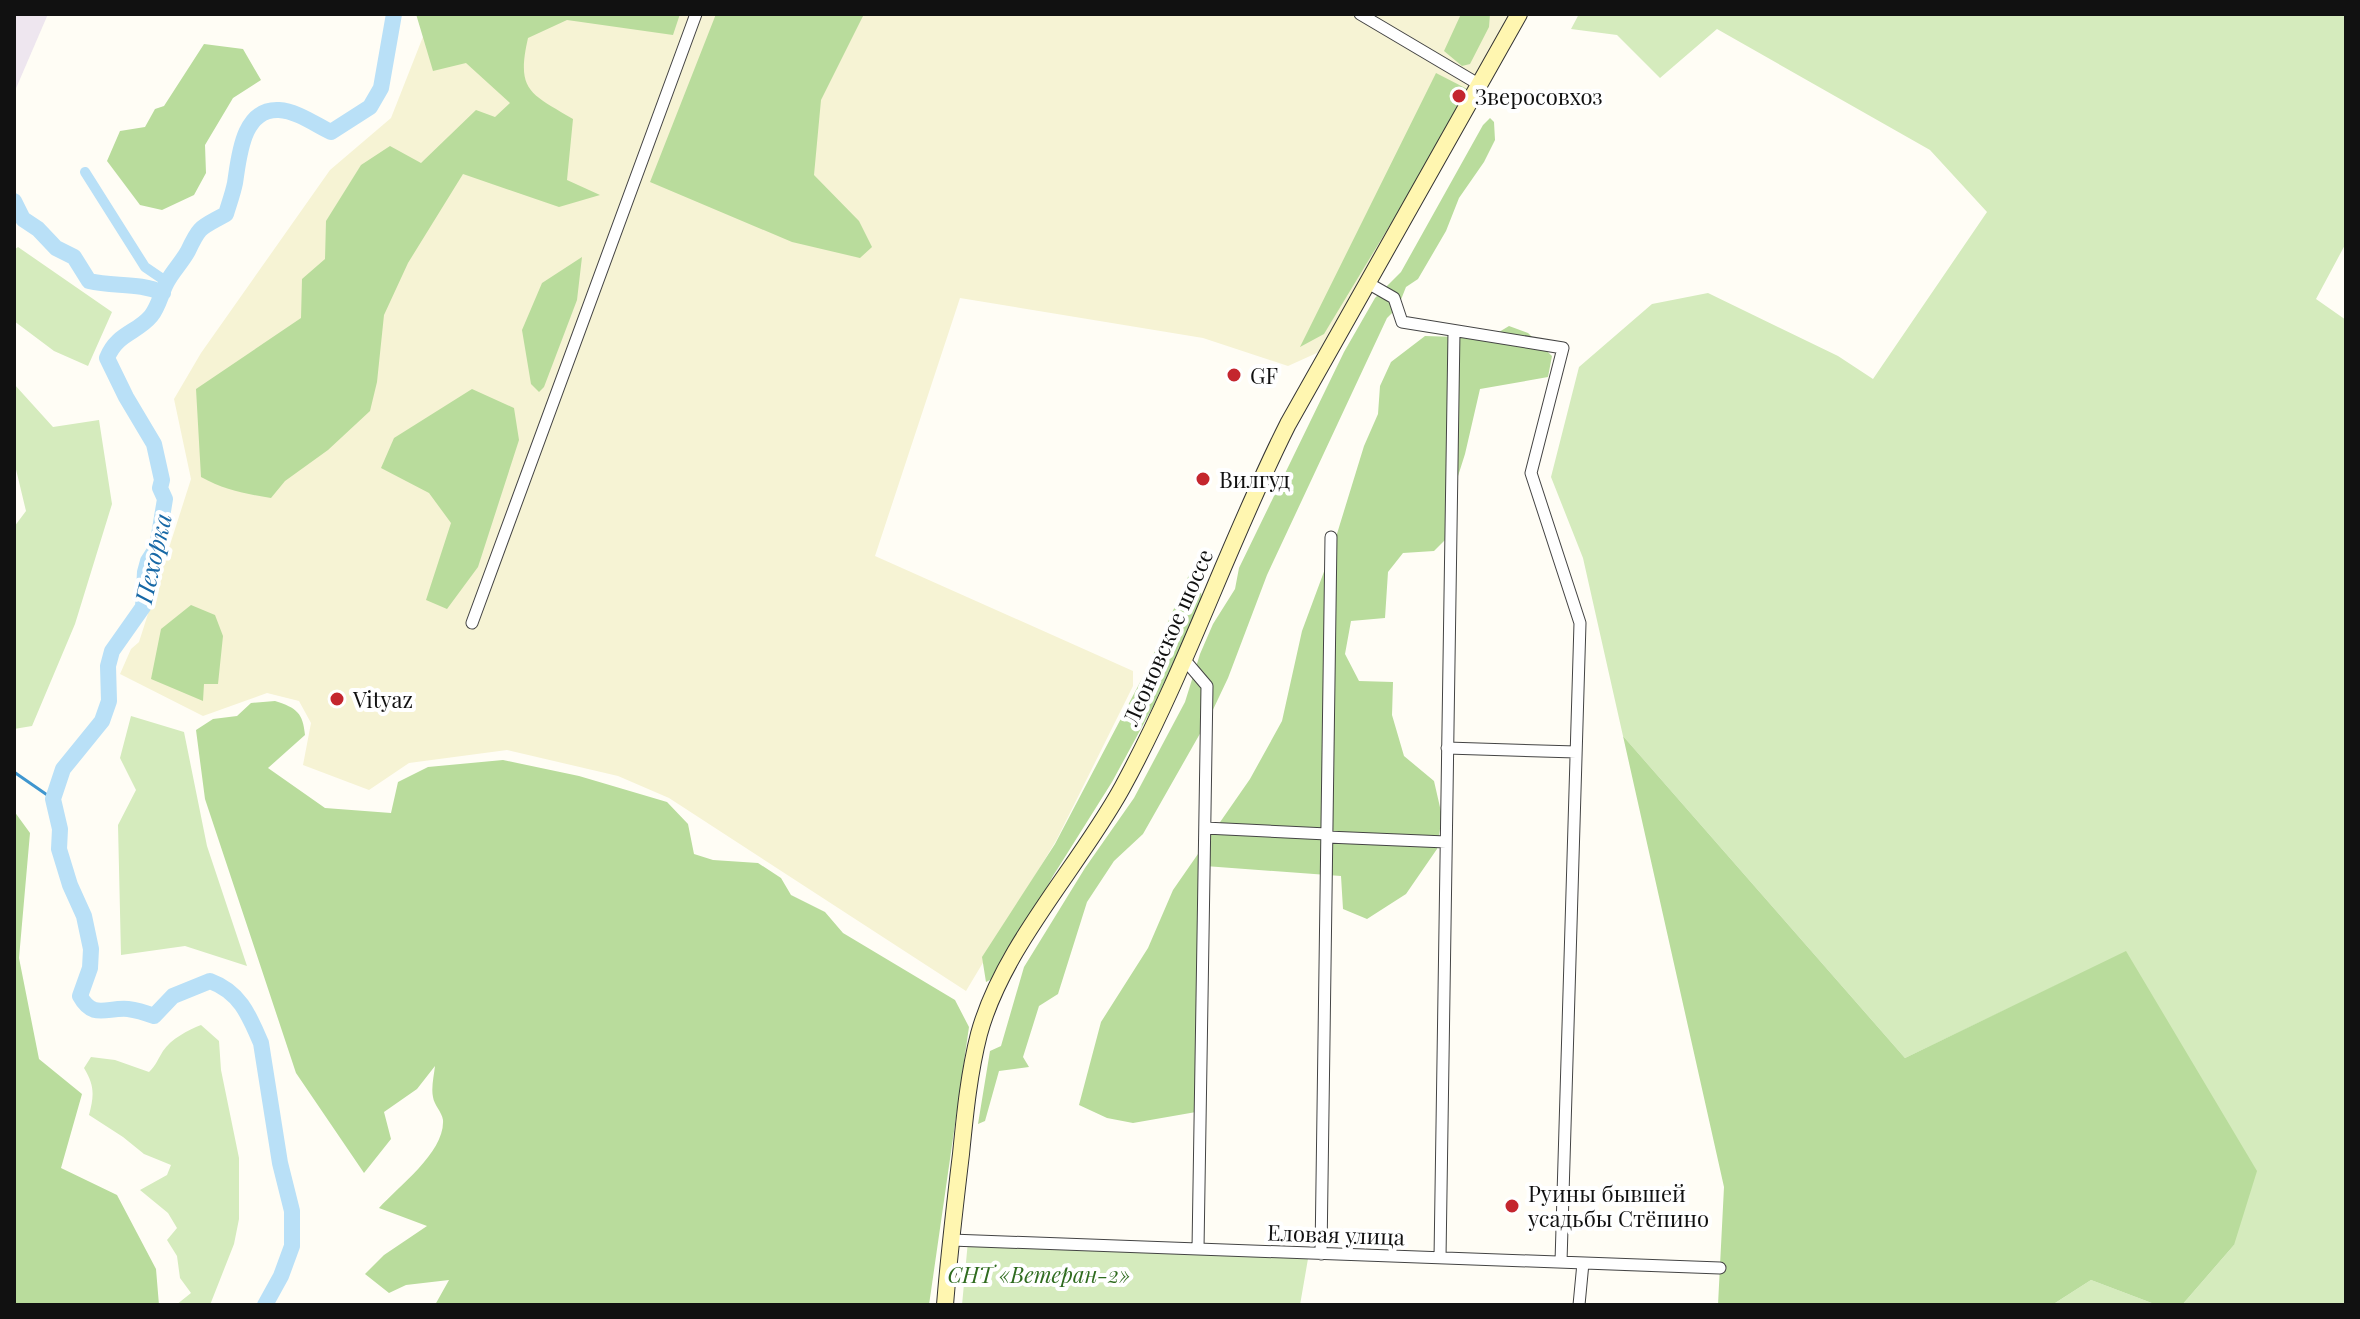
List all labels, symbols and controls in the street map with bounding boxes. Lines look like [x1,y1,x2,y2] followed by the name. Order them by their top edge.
[1475,81,1603,111] place label: Зверосовхоз
[1450,87,1468,105] marker: Зверосовхоз
[1250,360,1278,390] place label: GF
[1225,366,1243,384] marker: GF
[1219,464,1291,494] place label: Вилгуд
[1194,470,1212,488] marker: Вилгуд
[126,510,178,607] water label: Пехорка
[1114,544,1219,731] street label: Леоновское шоссе
[352,684,413,714] place label: Vityaz
[328,690,346,708] marker: Vityaz
[1527,1178,1709,1233] place label: Руины бывшей усадьбы Стёпино
[1503,1197,1521,1215] marker: Руины бывшей усадьбы Стёпино
[1267,1217,1405,1251] street label: Еловая улица
[948,1259,1130,1289] park label: СНТ «Ветеран-2»

